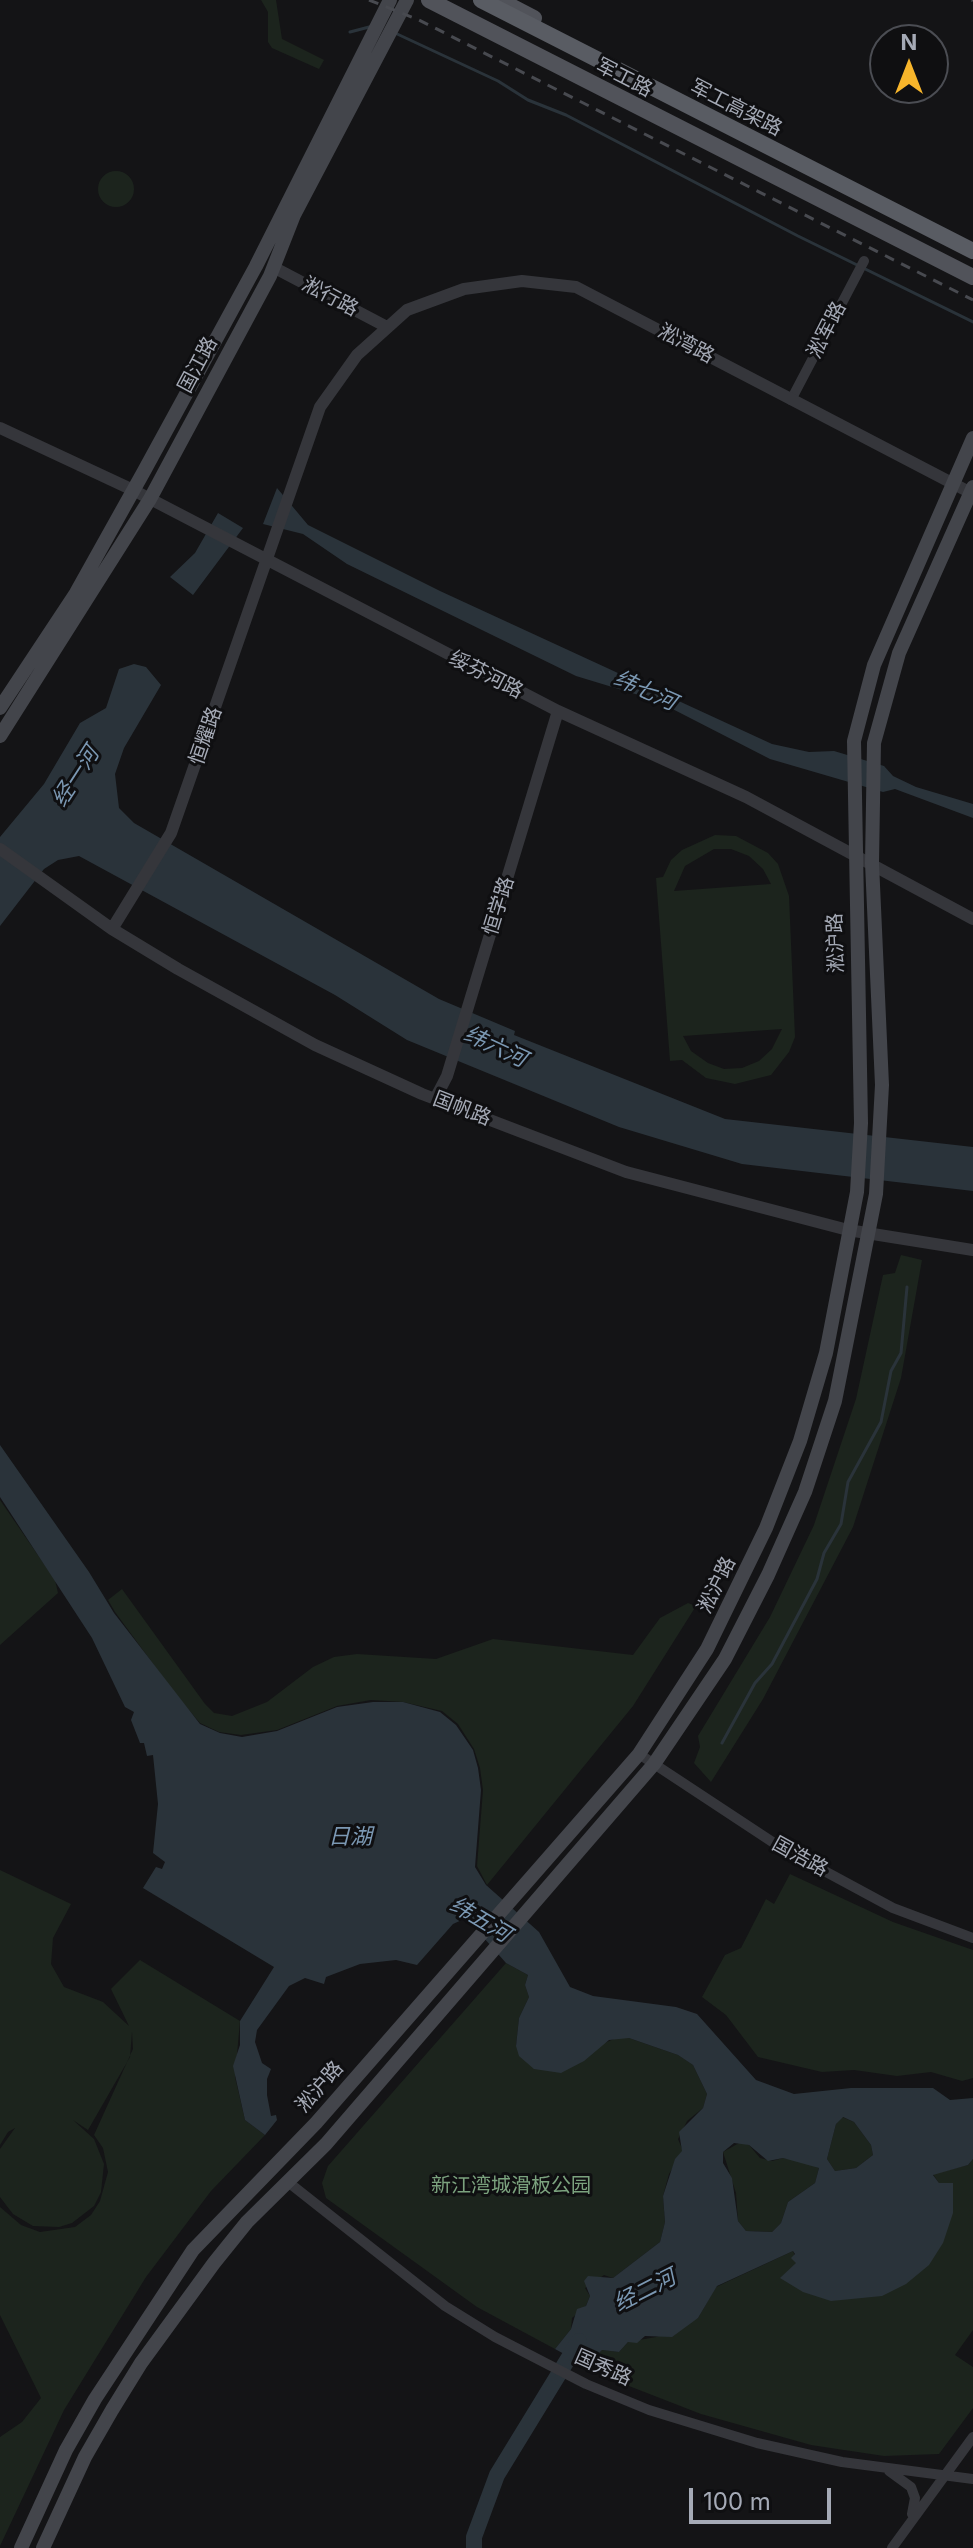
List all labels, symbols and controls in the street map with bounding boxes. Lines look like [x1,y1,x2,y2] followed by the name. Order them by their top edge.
[869,24,949,104] north arrow
[901,29,917,55] text: N
[592,54,656,102] street label: 军工路
[686,75,786,141] street label: 军工高架路
[298,272,362,322] street label: 淞行路
[803,298,851,362] street label: 淞军路
[654,319,718,369] street label: 淞湾路
[173,333,223,397] street label: 国江路
[445,646,527,704] street label: 绥芬河路
[609,666,681,716] water label: 纬七河
[185,704,227,768] street label: 恒耀路
[47,742,105,812] water label: 经一河
[479,874,519,938] street label: 恒学路
[823,913,849,973] street label: 淞沪路
[460,1021,530,1073] water label: 纬六河
[430,1087,494,1131] street label: 国帆路
[693,1553,741,1617] street label: 淞沪路
[328,1824,372,1850] water label: 日湖
[768,1832,832,1882] street label: 国浩路
[445,1892,515,1948] water label: 纬五河
[291,2056,349,2118] street label: 淞沪路
[431,2174,591,2198] park label: 新江湾城滑板公园
[610,2264,680,2318] water label: 经二河
[571,2345,635,2391] street label: 国秀路
[693,2472,835,2522] scale bar
[703,2487,771,2516] text: 100 m

